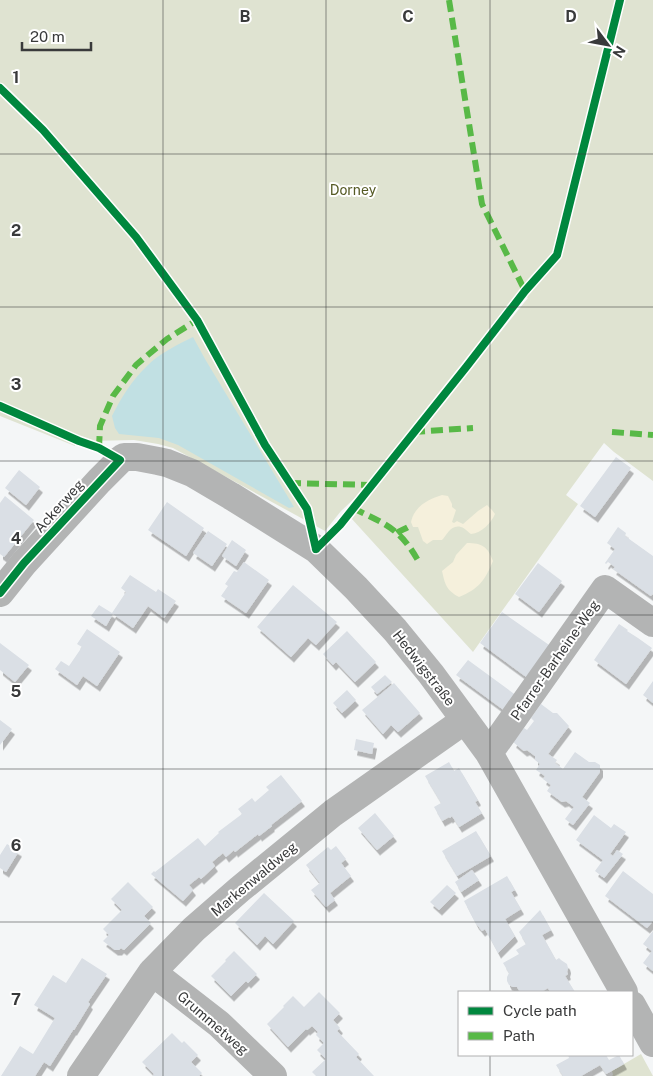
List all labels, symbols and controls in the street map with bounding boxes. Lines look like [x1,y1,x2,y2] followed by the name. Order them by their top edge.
[240,7,251,26] text: B
[402,7,414,26] text: C
[565,7,577,26] text: D
[22,20,91,52] scale bar
[583,20,633,70] north arrow
[30,28,65,45] text: 20 m
[609,43,629,61] text: N
[13,68,19,87] text: 1
[330,182,377,198] park label: Dorney
[11,221,21,240] text: 2
[11,375,21,394] text: 3
[31,476,87,536] street label: Ackerweg
[11,529,22,548] text: 4
[507,597,603,723] street label: Pfarrer-Barheine-Weg
[390,627,458,709] street label: Hedwigstraße
[11,682,22,701] text: 5
[11,836,21,855] text: 6
[208,838,300,920] street label: Markenwaldweg
[174,988,252,1058] street label: Grummetweg
[11,990,21,1009] text: 7
[458,991,633,1056] legend
[503,1002,577,1019] text: Cycle path
[503,1027,535,1044] text: Path

